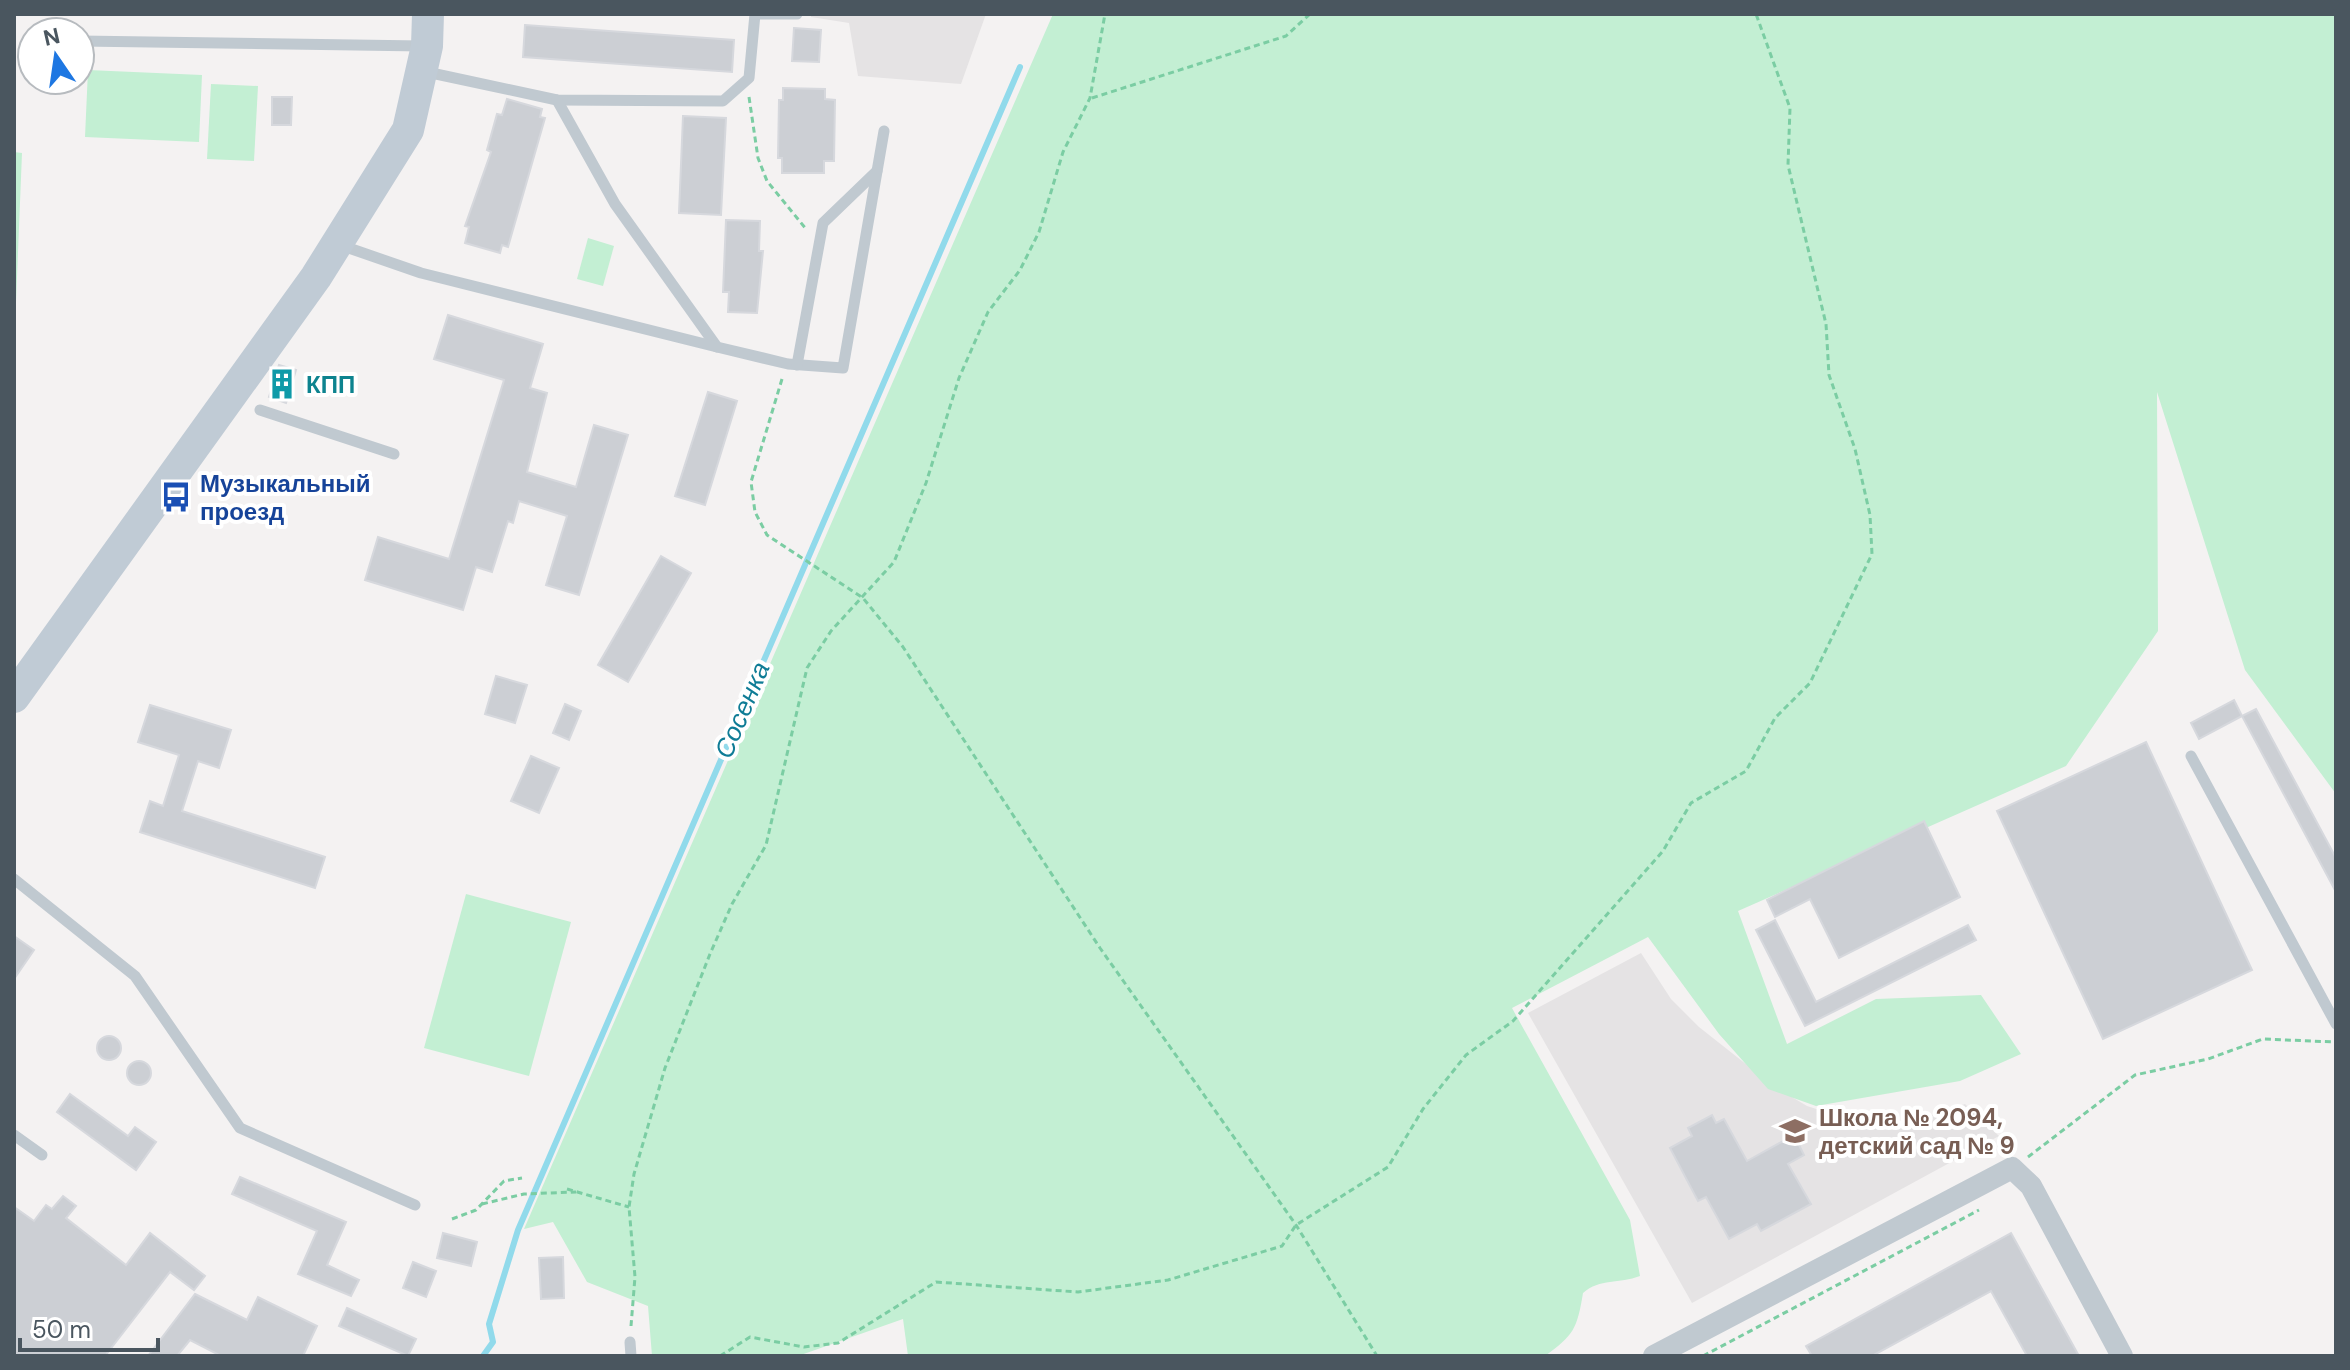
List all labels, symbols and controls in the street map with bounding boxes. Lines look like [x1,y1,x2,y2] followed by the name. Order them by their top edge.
[16,16,96,96] north arrow
[41,21,63,53] text: N
[265,367,299,401] building icon: КПП
[306,369,355,400] place label: КПП
[200,468,371,527] place label: Музыкальный проезд
[159,480,193,514] bus stop icon: Музыкальный проезд
[706,657,778,763] water label: Сосенка
[1819,1102,2015,1161] place label: Школа № 2094, детский сад № 9
[1778,1114,1812,1148] school or university icon: Школа № 2094, детский сад № 9
[20,1302,158,1352] scale bar
[32,1314,91,1345] text: 50 m

